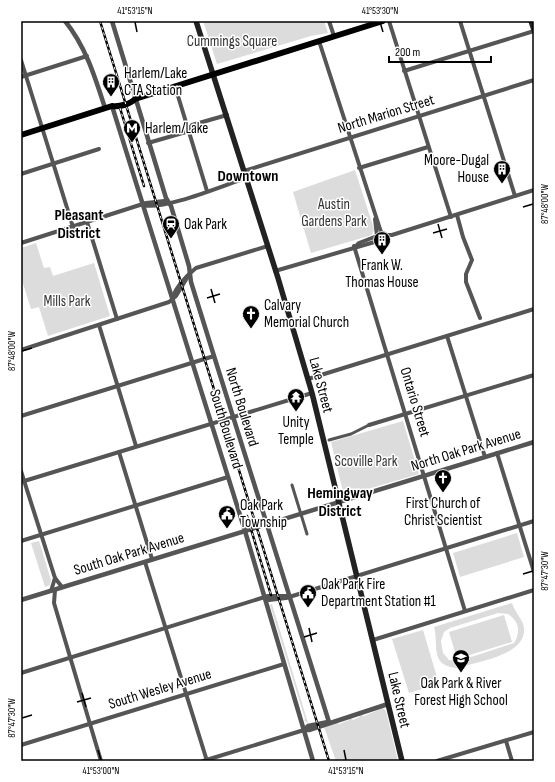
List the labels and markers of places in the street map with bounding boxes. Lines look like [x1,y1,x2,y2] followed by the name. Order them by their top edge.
[124,64,187,100] place label: Harlem/Lake CTA Station
[101,72,121,97] building icon: Harlem/Lake CTA Station
[122,118,142,143] metro station icon: Harlem/Lake
[145,119,208,138] place label: Harlem/Lake
[424,151,489,187] place label: Moore-Dugal House
[492,159,512,184] building icon: Moore-Dugal House
[161,214,181,239] station icon: Oak Park
[184,215,227,234] place label: Oak Park
[372,230,392,255] building icon: Frank W. Thomas House
[345,256,419,292] place label: Frank W. Thomas House
[264,296,349,332] place label: Calvary Memorial Church
[241,304,261,329] church icon: Calvary Memorial Church
[286,387,306,412] temple icon: Unity Temple
[278,413,314,449] place label: Unity Temple
[433,468,453,493] church icon: First Church of Christ Scientist
[404,494,483,530] place label: First Church of Christ Scientist
[240,496,287,532] place label: Oak Park Township
[217,504,237,529] public building icon: Oak Park Township
[321,575,437,611] place label: Oak Park Fire Department Station #1
[298,583,318,608] public building icon: Oak Park Fire Department Station #1
[451,648,471,673] school or university icon: Oak Park & River Forest High School
[414,674,508,710] place label: Oak Park & River Forest High School

